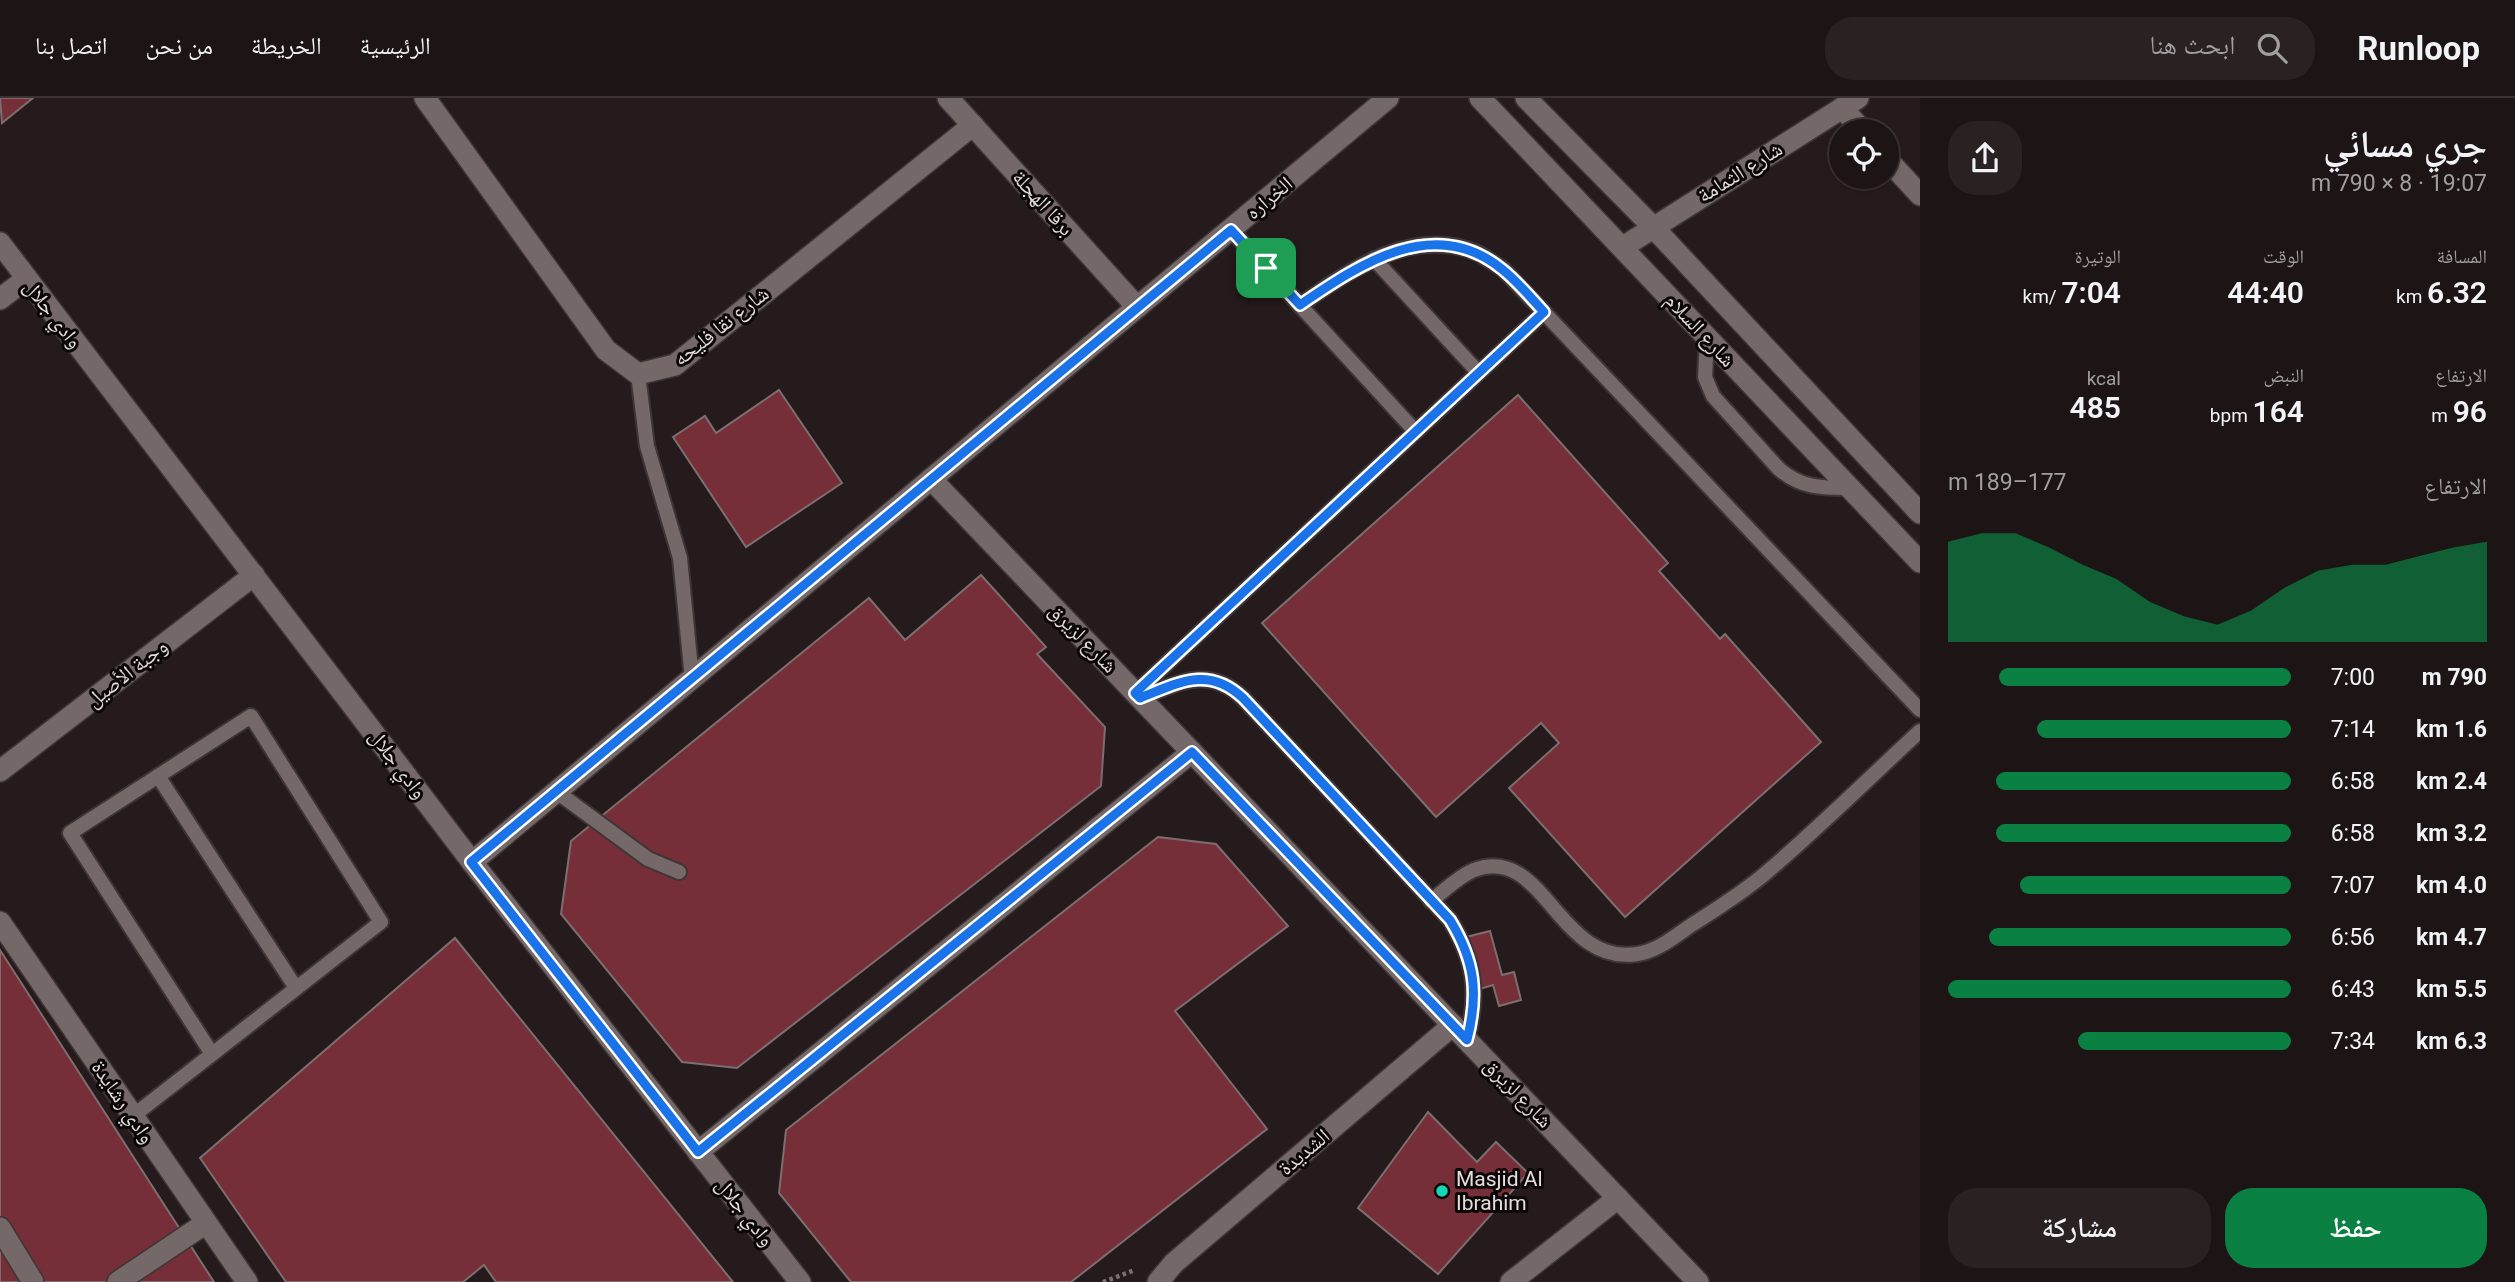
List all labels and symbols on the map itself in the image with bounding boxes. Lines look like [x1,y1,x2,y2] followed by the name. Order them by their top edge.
[1693,137,1787,208] street label: شارع الثمامة
[1007,165,1079,241] street label: برقا الهجلة
[1241,172,1297,224] street label: الخراره
[1236,238,1296,298] pin
[15,275,87,356] street label: وادي جلال
[668,281,774,372] street label: شارع نقا فليحه
[1659,288,1740,373] street label: شارع السلام
[1043,598,1122,678] street label: شارع لزيرق
[82,634,173,713] street label: وجبة الأصيل
[361,725,432,806] street label: وادي جلال
[1478,1053,1557,1133] street label: شارع لزيرق
[83,1056,159,1150] street label: وادي رشايدة
[1274,1124,1334,1180] street label: الشديدة
[1456,1167,1543,1215] place label: Masjid Al Ibrahim
[707,1173,779,1254] street label: وادي جلال
[1434,1183,1450,1199] marker: Masjid Al Ibrahim

